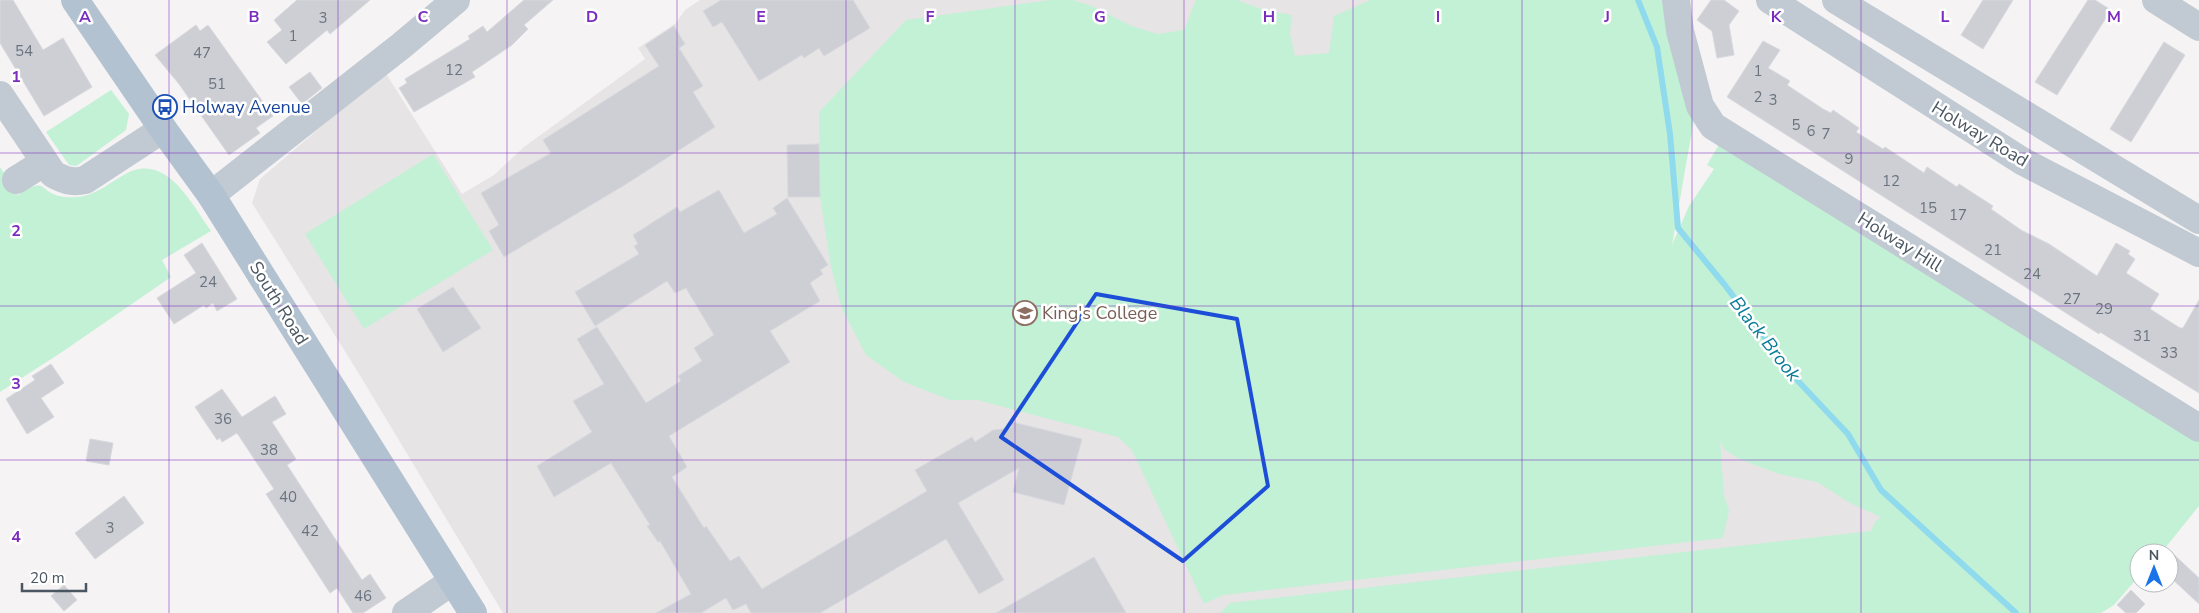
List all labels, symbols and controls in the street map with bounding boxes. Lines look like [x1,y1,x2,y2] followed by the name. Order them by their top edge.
[79,6,91,28] text: A
[248,6,260,28] text: B
[418,6,429,28] text: C
[586,6,598,28] text: D
[756,6,766,28] text: E
[926,6,935,28] text: F
[1094,6,1106,28] text: G
[1263,6,1275,28] text: H
[1436,6,1440,28] text: I
[1603,6,1610,28] text: J
[1771,6,1783,28] text: K
[1941,6,1950,28] text: L
[2107,6,2121,28] text: M
[318,8,328,28] house number: 3
[288,26,298,46] house number: 1
[15,41,33,61] house number: 54
[193,43,211,63] house number: 47
[445,60,463,80] house number: 12
[1753,61,1763,81] house number: 1
[11,66,21,88] text: 1
[208,74,226,94] house number: 51
[1753,87,1763,107] house number: 2
[1768,90,1778,110] house number: 3
[152,94,178,120] bus stop icon: Holway Avenue
[182,95,310,119] place label: Holway Avenue
[1927,96,2033,172] street label: Holway Road
[1791,115,1801,135] house number: 5
[1806,121,1816,141] house number: 6
[1821,124,1831,144] house number: 7
[1844,149,1854,169] house number: 9
[1882,171,1900,191] house number: 12
[1919,198,1937,218] house number: 15
[1949,205,1967,225] house number: 17
[1853,206,1947,278] street label: Holway Hill
[11,220,21,242] text: 2
[1984,240,2002,260] house number: 21
[244,257,314,349] street label: South Road
[2023,264,2041,284] house number: 24
[199,272,217,292] house number: 24
[2063,289,2081,309] house number: 27
[1723,291,1807,388] water label: Black Brook
[2095,299,2113,319] house number: 29
[1012,300,1038,326] school or university icon: King's College
[1042,301,1157,325] place label: King's College
[2133,326,2151,346] house number: 31
[2160,343,2178,363] house number: 33
[11,373,21,395] text: 3
[214,409,232,429] house number: 36
[260,440,278,460] house number: 38
[279,487,297,507] house number: 40
[105,518,115,538] house number: 3
[301,521,319,541] house number: 42
[11,526,21,548] text: 4
[2129,543,2179,593] north arrow
[2149,546,2159,565] text: N
[22,560,86,592] scale bar
[30,568,65,588] text: 20 m
[354,586,372,606] house number: 46

